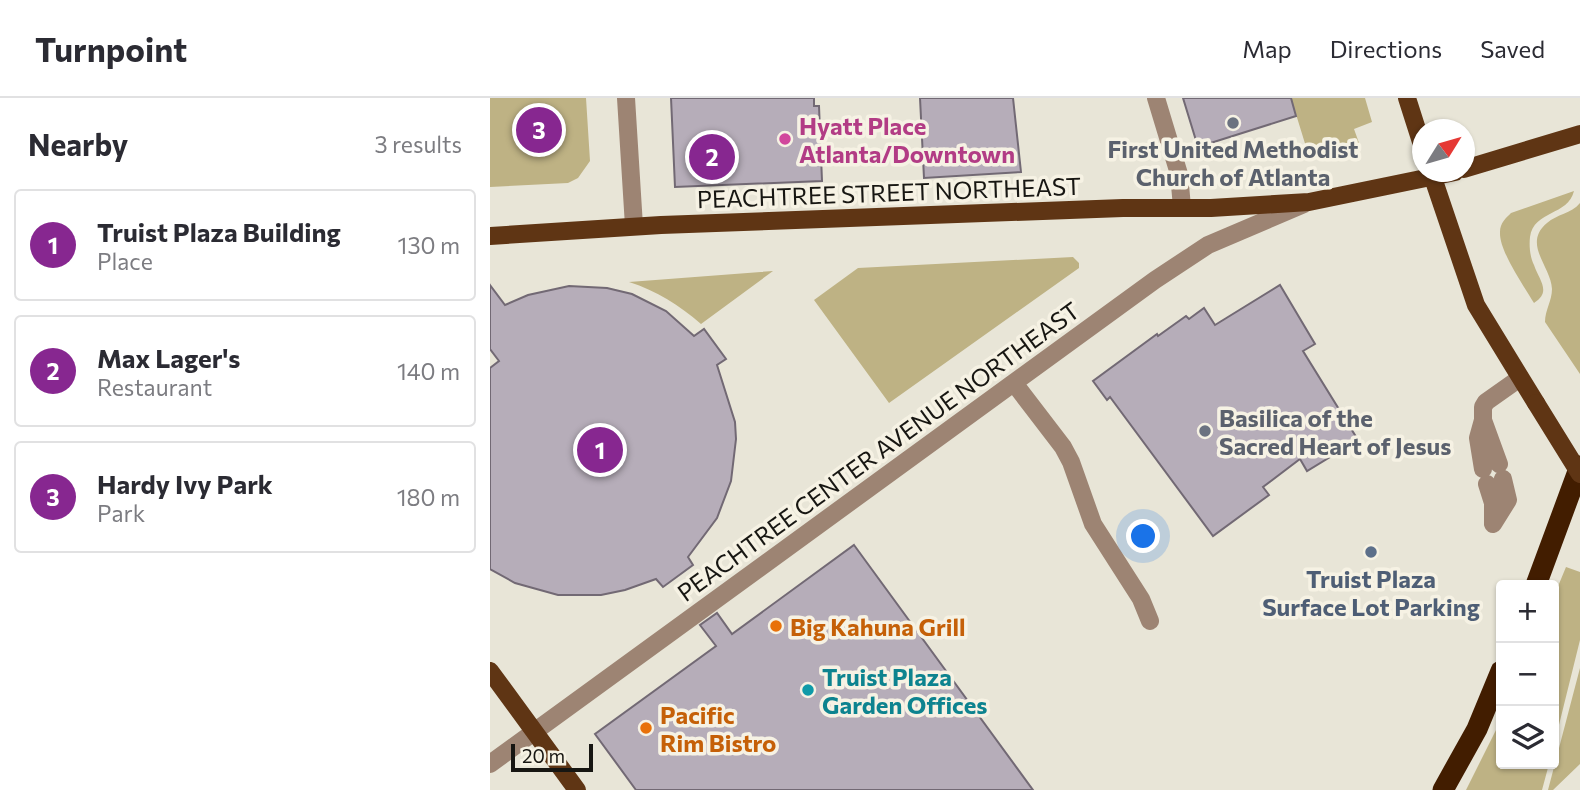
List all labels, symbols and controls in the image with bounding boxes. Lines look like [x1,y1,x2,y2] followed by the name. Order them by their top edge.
[35,28,187,69] text: Turnpoint
[1242,34,1292,63] text: Map
[1330,34,1442,63] text: Directions
[1480,34,1545,63] text: Saved
[516,104,562,156] pin: 3
[799,111,1015,168] place label: Hyatt Place Atlanta/Downtown
[1225,115,1241,131] marker: First United Methodist Church of Atlanta
[1412,119,1475,182] north arrow
[28,125,128,162] text: Nearby
[375,130,462,158] text: 3 results
[689,131,735,183] pin: 2
[777,131,793,147] marker: Hyatt Place Atlanta/Downtown
[1107,134,1359,191] place label: First United Methodist Church of Atlanta
[696,171,1082,213] street label: PEACHTREE STREET NORTHEAST
[97,216,341,247] text: Truist Plaza Building
[48,231,58,259] text: 1
[398,231,460,259] text: 130 m
[97,247,153,275] text: Place
[671,295,1085,607] street label: PEACHTREE CENTER AVENUE NORTHEAST
[97,342,240,373] text: Max Lager's
[46,357,60,385] text: 2
[397,357,460,385] text: 140 m
[97,373,212,401] text: Restaurant
[1219,403,1451,460] place label: Basilica of the Sacred Heart of Jesus
[1197,423,1213,439] marker: Basilica of the Sacred Heart of Jesus
[577,424,623,476] pin: 1
[97,468,273,499] text: Hardy Ivy Park
[46,483,60,511] text: 3
[397,483,460,511] text: 180 m
[97,499,145,527] text: Park
[1126,519,1160,553] your location
[1363,544,1379,560] marker: Truist Plaza Surface Lot Parking
[1262,564,1480,621] place label: Truist Plaza Surface Lot Parking
[1496,580,1559,769] map controls
[1496,580,1559,643] button: +
[790,612,966,641] place label: Big Kahuna Grill
[768,618,784,634] marker: Big Kahuna Grill
[1496,643,1559,706] button: −
[822,662,988,719] place label: Truist Plaza Garden Offices
[800,682,816,698] marker: Truist Plaza Garden Offices
[660,700,776,757] place label: Pacific Rim Bistro
[1496,706,1559,769] button: layers
[638,720,654,736] marker: Pacific Rim Bistro
[511,741,593,773] scale bar
[522,744,565,767] text: 20 m

